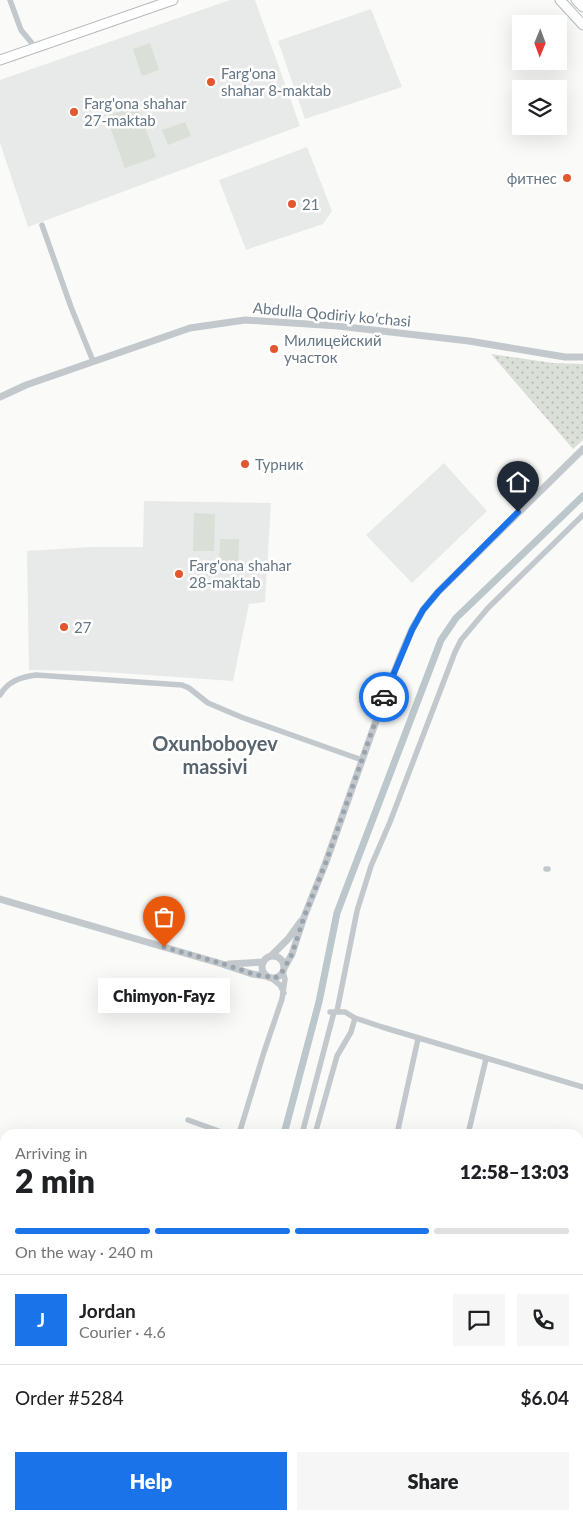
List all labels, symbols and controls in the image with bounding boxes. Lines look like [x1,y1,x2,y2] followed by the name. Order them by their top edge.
[512,15,568,70] north arrow
[512,15,567,135] map controls
[221,64,331,99] place label: Farg'ona shahar 8-maktab
[205,76,217,88] marker: Farg'ona shahar 8-maktab
[512,80,567,135] button: layers
[84,94,187,129] place label: Farg'ona shahar 27-maktab
[68,106,80,118] marker: Farg'ona shahar 27-maktab
[507,169,557,187] place label: фитнес
[561,172,573,184] marker: фитнес
[302,195,319,213] place label: 21
[286,198,298,210] marker: 21
[252,298,412,330] street label: Abdulla Qodiriy koʻchasi
[284,331,382,366] place label: Милицейский участок
[268,343,280,355] marker: Милицейский участок
[255,455,304,473] place label: Турник
[239,458,251,470] marker: Турник
[497,461,539,512] pin
[504,468,532,496] icon: home
[189,556,292,591] place label: Farg'ona shahar 28-maktab
[173,568,185,580] marker: Farg'ona shahar 28-maktab
[74,618,92,636] place label: 27
[58,621,70,633] marker: 27
[359,672,409,722] courier
[370,683,398,711] icon: car
[152,731,278,778] district label: Oxunboboyev massivi
[143,896,185,947] pin
[150,903,178,931] icon: bag
[98,977,230,1012] callout: Chimyon-Fayz
[113,986,215,1005] text: Chimyon-Fayz
[15,1143,88,1162] text: Arriving in
[460,1160,569,1183] text: 12:58–13:03
[15,1161,95,1200] text: 2 min
[15,1242,153,1261] text: On the way · 240 m
[453,1294,505,1346] button: chat
[517,1294,569,1346] button: phone
[79,1299,136,1322] text: Jordan
[37,1308,45,1331] text: J
[79,1322,166,1341] text: Courier · 4.6
[15,1386,124,1409] text: Order #5284
[520,1386,569,1409] text: $6.04
[15,1452,287,1510] button: Help
[297,1452,569,1510] button: Share

